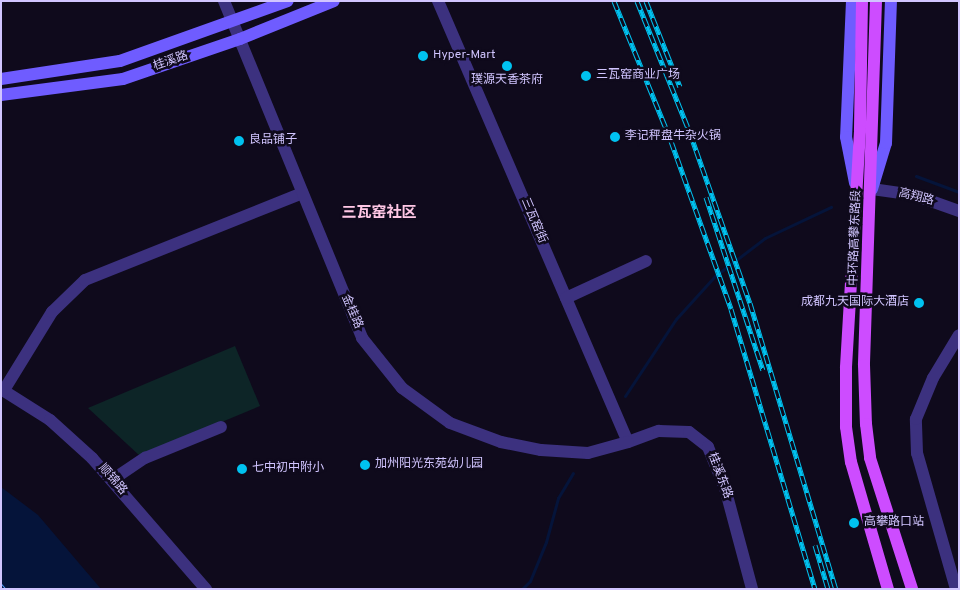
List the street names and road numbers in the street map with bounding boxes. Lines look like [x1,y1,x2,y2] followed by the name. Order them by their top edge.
[152,49,190,75] street label: 桂溪路
[897,187,935,209] street label: 高翔路
[847,190,865,286] street label: 中环路高攀东路段
[517,196,549,246] street label: 三瓦窑街
[337,293,365,331] street label: 金桂路
[704,451,734,501] street label: 桂溪东路
[95,462,129,498] street label: 顺锦路

